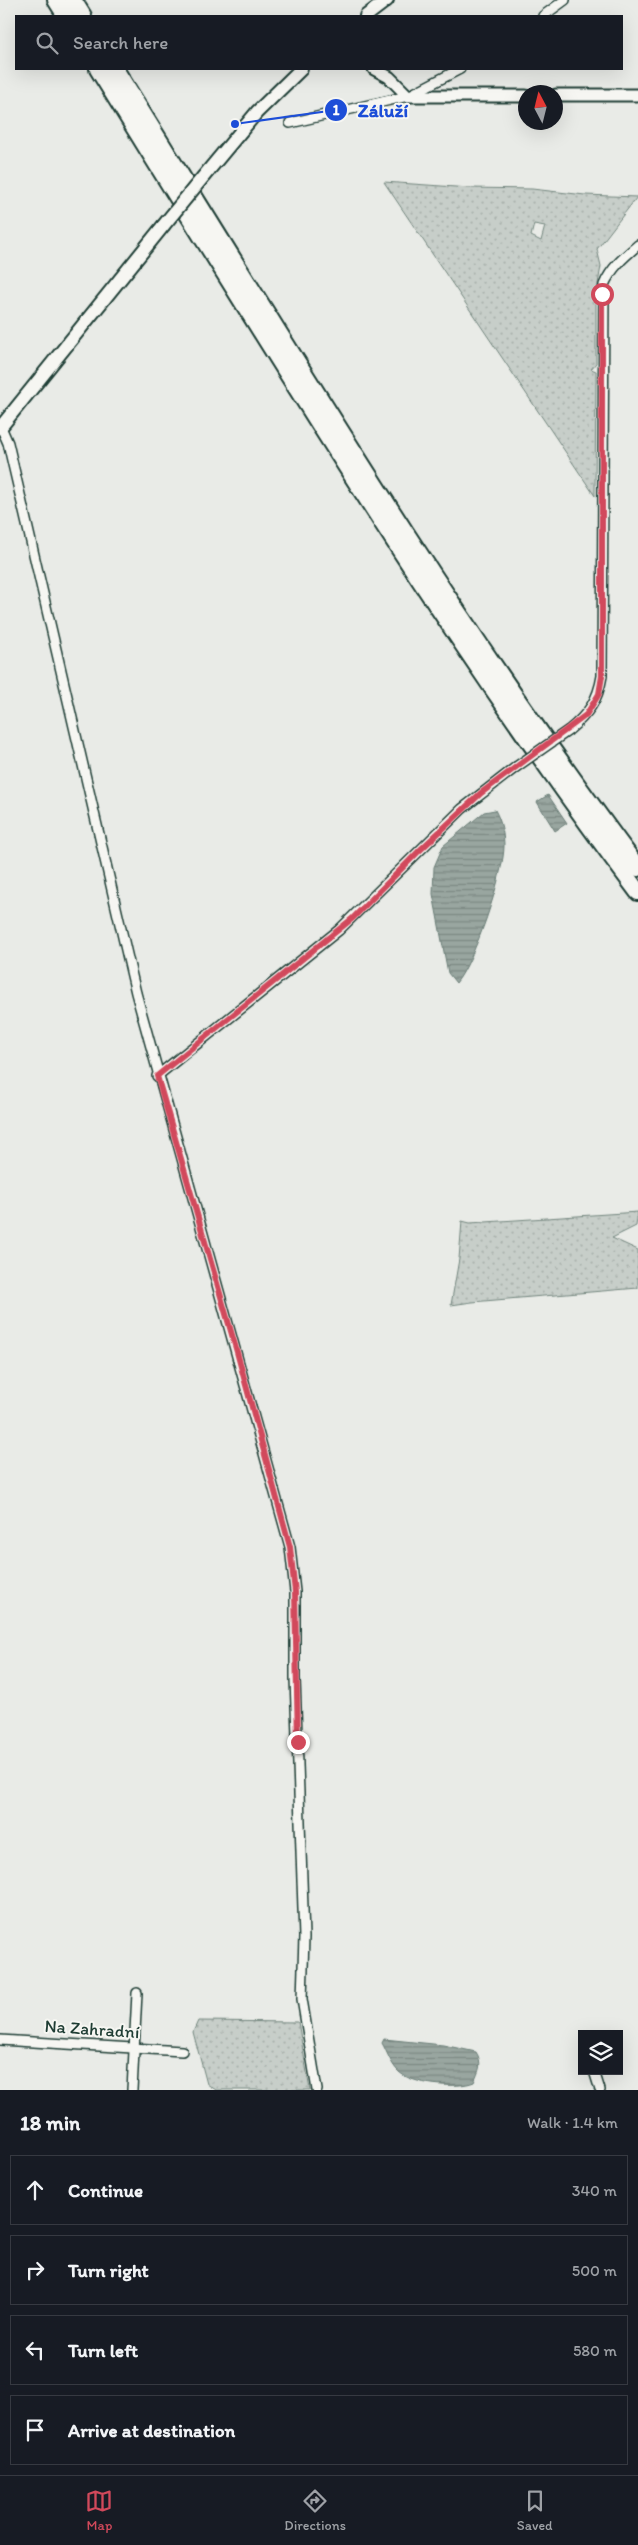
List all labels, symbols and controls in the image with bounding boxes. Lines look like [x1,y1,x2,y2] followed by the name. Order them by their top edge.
[15,15,623,70] search box
[33,29,61,57] icon: search
[73,31,168,54] text: Search here
[518,85,563,130] north arrow
[323,93,418,127] callout: Záluží
[358,99,408,122] text: Záluží
[333,101,340,119] text: 1
[591,283,614,306] route start
[287,1731,310,1754] route end
[44,2015,141,2043] street label: Na Zahradní
[578,2030,623,2075] map controls
[578,2030,623,2075] button: layers
[20,2110,80,2135] text: 18 min
[527,2113,618,2132] text: Walk · 1.4 km
[21,2176,49,2204] icon: ahead
[68,2179,143,2202] text: Continue
[572,2181,617,2200] text: 340 m
[21,2256,49,2284] icon: right
[68,2259,149,2282] text: Turn right
[572,2261,617,2280] text: 500 m
[21,2336,49,2364] icon: left
[68,2339,138,2362] text: Turn left
[573,2341,617,2360] text: 580 m
[21,2416,49,2444] icon: arrive
[68,2419,235,2442] text: Arrive at destination
[85,2487,113,2534] tab: Map
[284,2487,346,2534] tab: Directions
[517,2487,553,2534] tab: Saved

